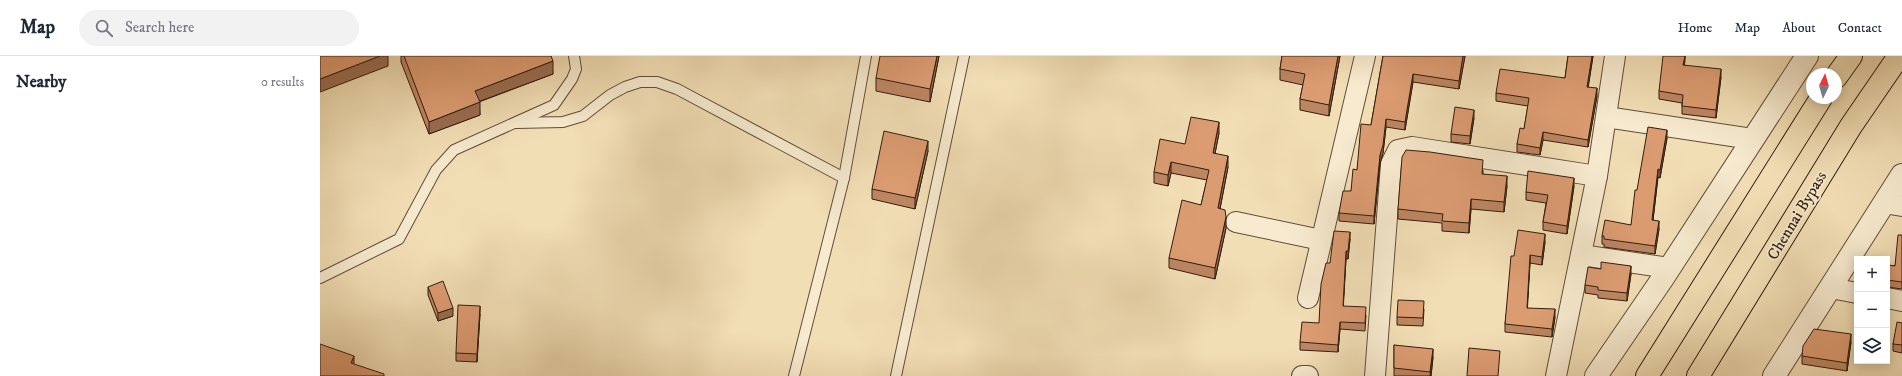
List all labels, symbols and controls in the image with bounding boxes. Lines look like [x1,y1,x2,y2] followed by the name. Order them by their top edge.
[79,10,359,46] search box
[20,16,55,39] text: Map
[93,17,115,39] icon: search
[125,18,194,37] text: Search here
[1678,19,1712,37] text: Home
[1734,19,1760,37] text: Map
[1782,19,1816,37] text: About
[1838,19,1882,37] text: Contact
[1806,68,1842,104] north arrow
[16,71,66,93] text: Nearby
[261,74,304,90] text: 0 results
[1763,168,1831,263] street label: Chennai Bypass
[1854,256,1890,364] map controls
[1854,256,1890,292] button: +
[1854,292,1890,328] button: −
[1854,328,1890,364] button: layers

